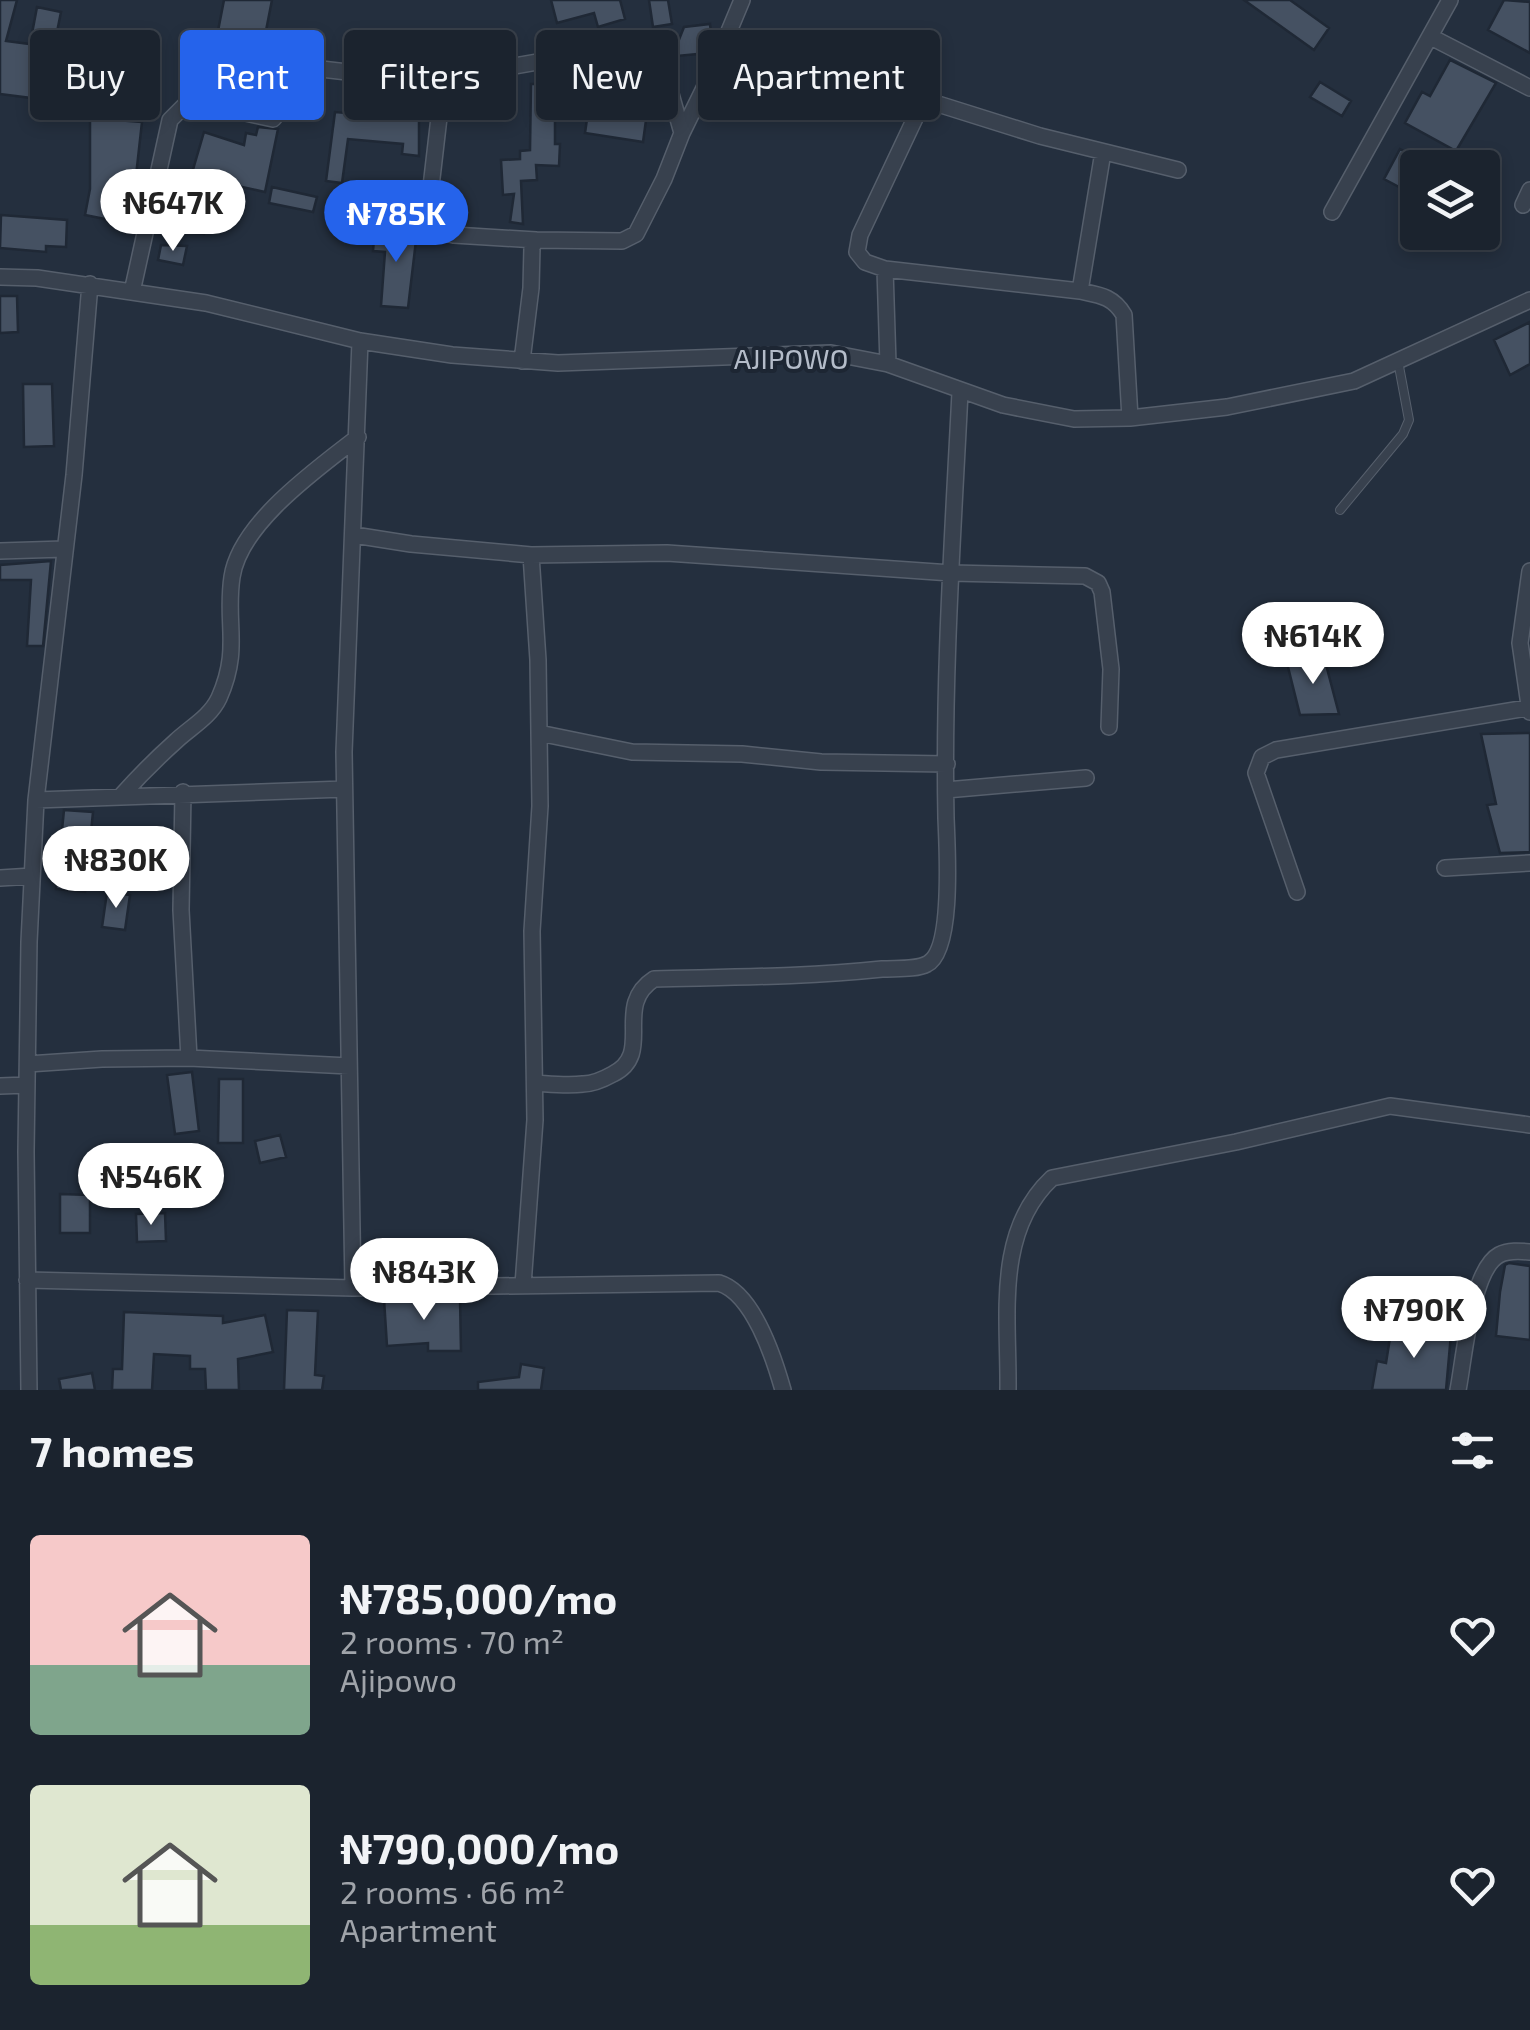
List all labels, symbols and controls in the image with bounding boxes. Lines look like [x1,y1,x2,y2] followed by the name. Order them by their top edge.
[30,30,160,120] chip: Buy
[180,30,324,120] chip: Rent
[344,30,516,120] chip: Filters
[536,30,678,120] chip: New
[698,30,940,120] chip: Apartment
[1400,150,1500,250] map controls
[1400,150,1500,250] button: layers
[103,169,243,254] pin: ₦647K
[326,180,466,265] pin: ₦785K
[122,182,224,220] text: ₦647K
[346,193,446,231] text: ₦785K
[734,341,848,375] street label: AJIPOWO
[1243,602,1383,687] pin: ₦614K
[1264,615,1362,653] text: ₦614K
[46,826,186,911] pin: ₦830K
[64,839,168,877] text: ₦830K
[81,1143,221,1228] pin: ₦546K
[100,1156,202,1194] text: ₦546K
[354,1238,494,1323] pin: ₦843K
[372,1251,476,1289] text: ₦843K
[1344,1276,1484,1361] pin: ₦790K
[1364,1289,1465,1327] text: ₦790K
[1445,1423,1500,1478] icon: filters
[30,1425,194,1475] text: 7 homes
[340,1572,617,1622] text: ₦785,000/mo
[110,1575,230,1695] icon: home
[1445,1608,1500,1663] icon: heart
[340,1622,564,1660] text: 2 rooms · 70 m²
[340,1660,457,1698] text: Ajipowo
[340,1822,619,1872] text: ₦790,000/mo
[110,1825,230,1945] icon: home
[1445,1858,1500,1913] icon: heart
[340,1872,565,1910] text: 2 rooms · 66 m²
[340,1910,497,1948] text: Apartment

